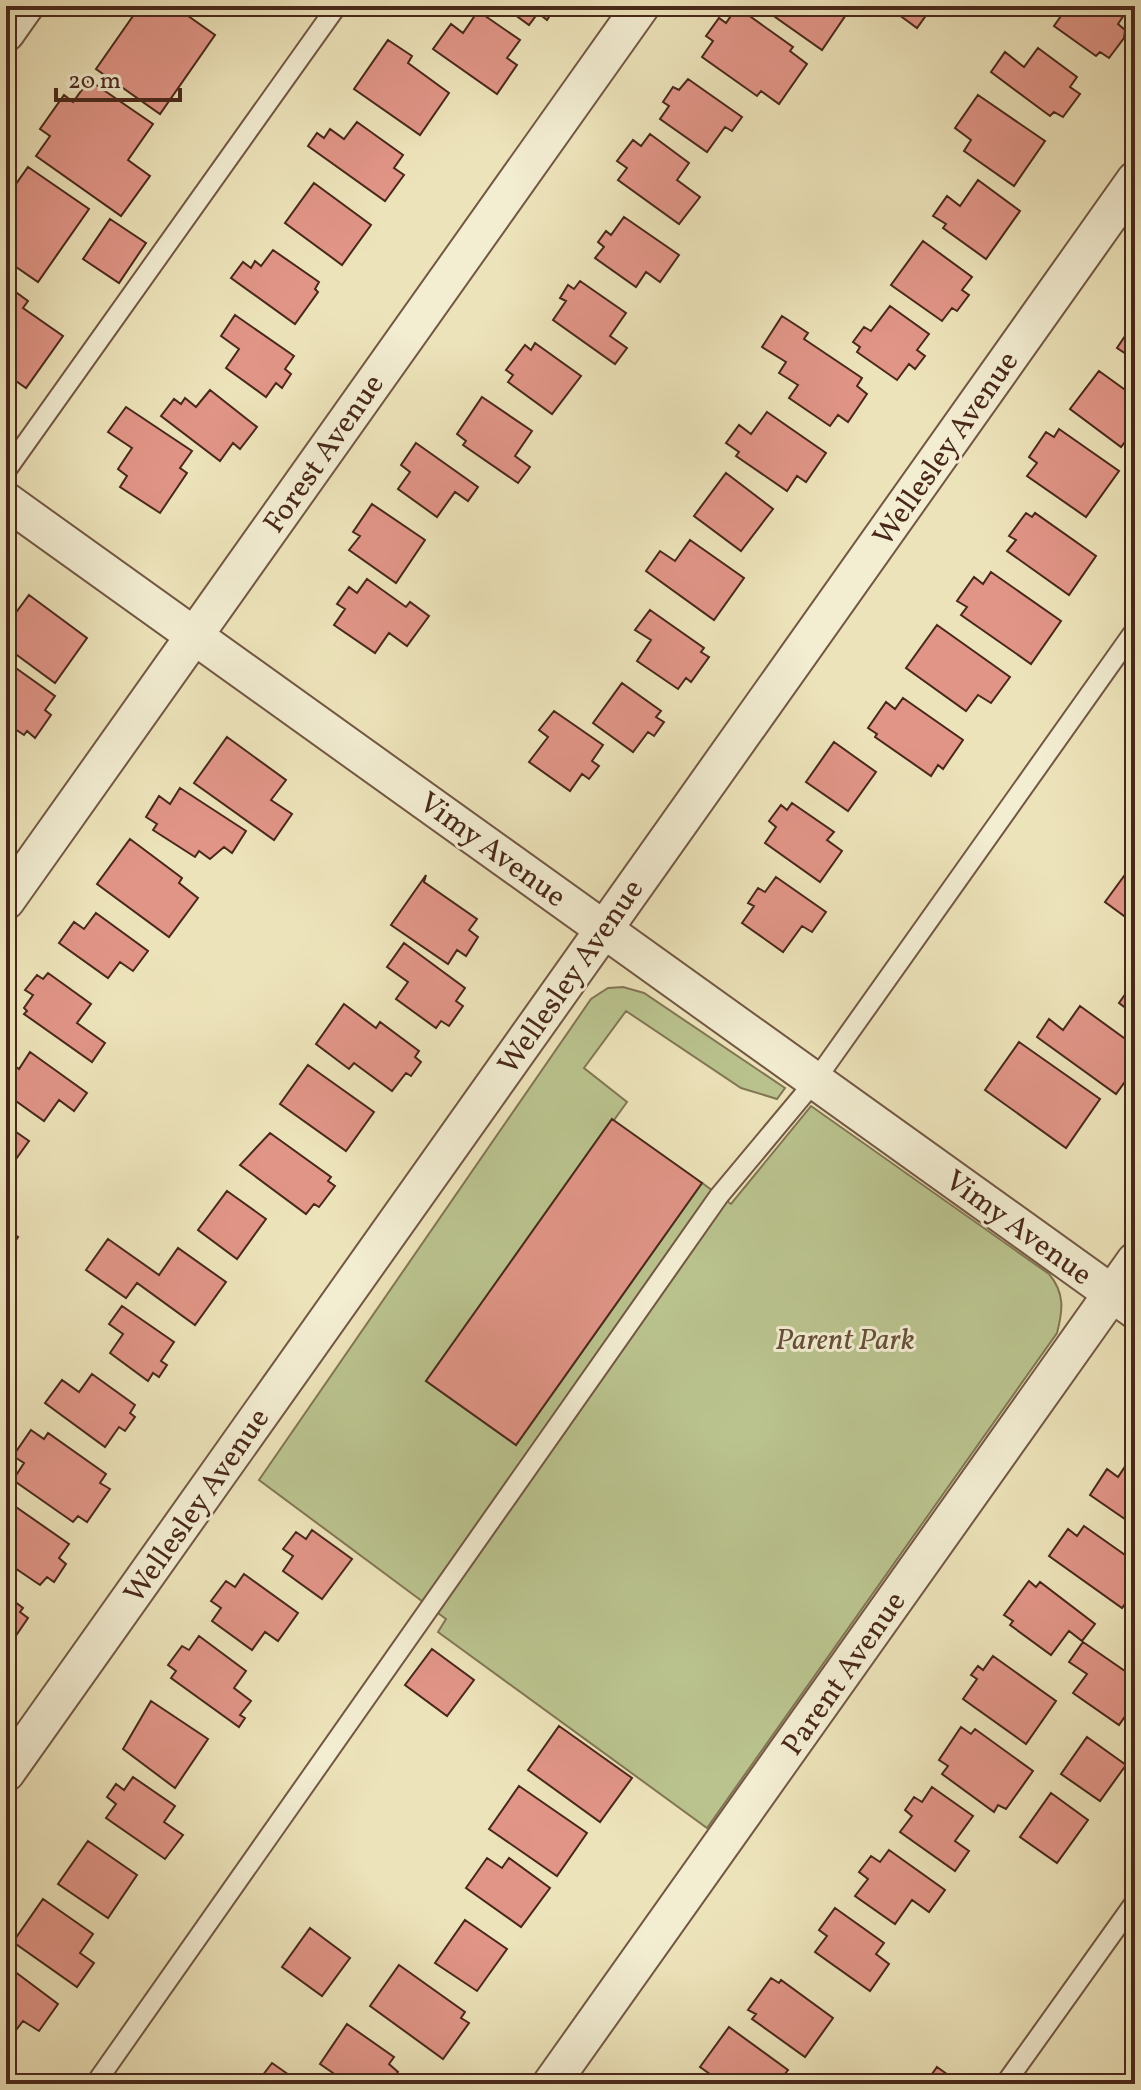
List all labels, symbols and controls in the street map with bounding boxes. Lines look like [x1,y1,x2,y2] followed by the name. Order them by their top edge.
[56,52,180,102] scale bar
[68,65,121,99] text: 20 m
[864,343,1030,555] street label: Wellesley Avenue
[254,366,395,542] street label: Forest Avenue
[410,783,574,918] street label: Vimy Avenue
[489,871,655,1083] street label: Wellesley Avenue
[936,1161,1100,1296] street label: Vimy Avenue
[775,1320,915,1362] park label: Parent Park
[115,1400,281,1612] street label: Wellesley Avenue
[772,1584,917,1765] street label: Parent Avenue

